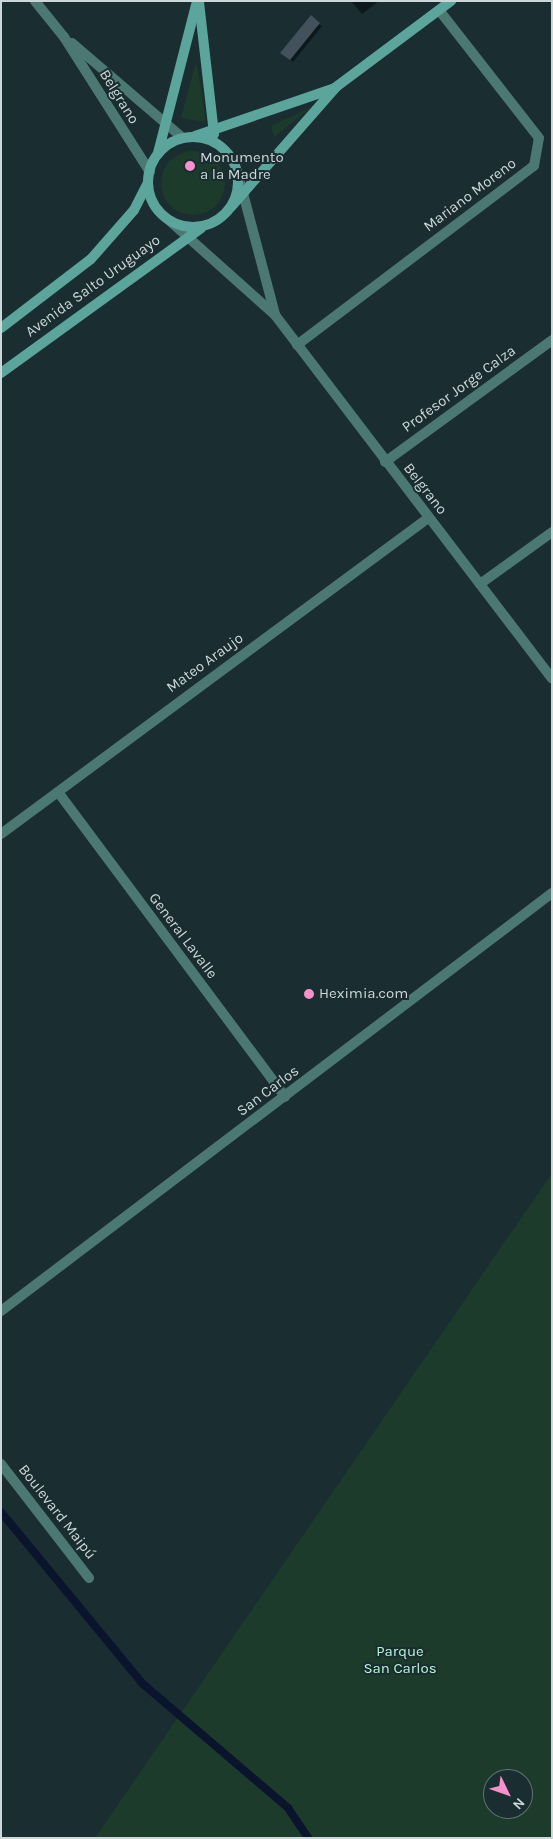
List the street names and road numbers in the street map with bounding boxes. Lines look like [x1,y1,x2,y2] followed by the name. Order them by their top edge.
[95,67,143,127] street label: Belgrano
[420,154,520,236] street label: Mariano Moreno
[22,231,164,341] street label: Avenida Salto Uruguayo
[399,342,519,436] street label: Profesor Jorge Calza
[399,460,451,518] street label: Belgrano
[163,629,247,697] street label: Mateo Araujo
[145,890,221,982] street label: General Lavalle
[233,1062,303,1120] street label: San Carlos
[14,1461,100,1563] street label: Boulevard Maipú

